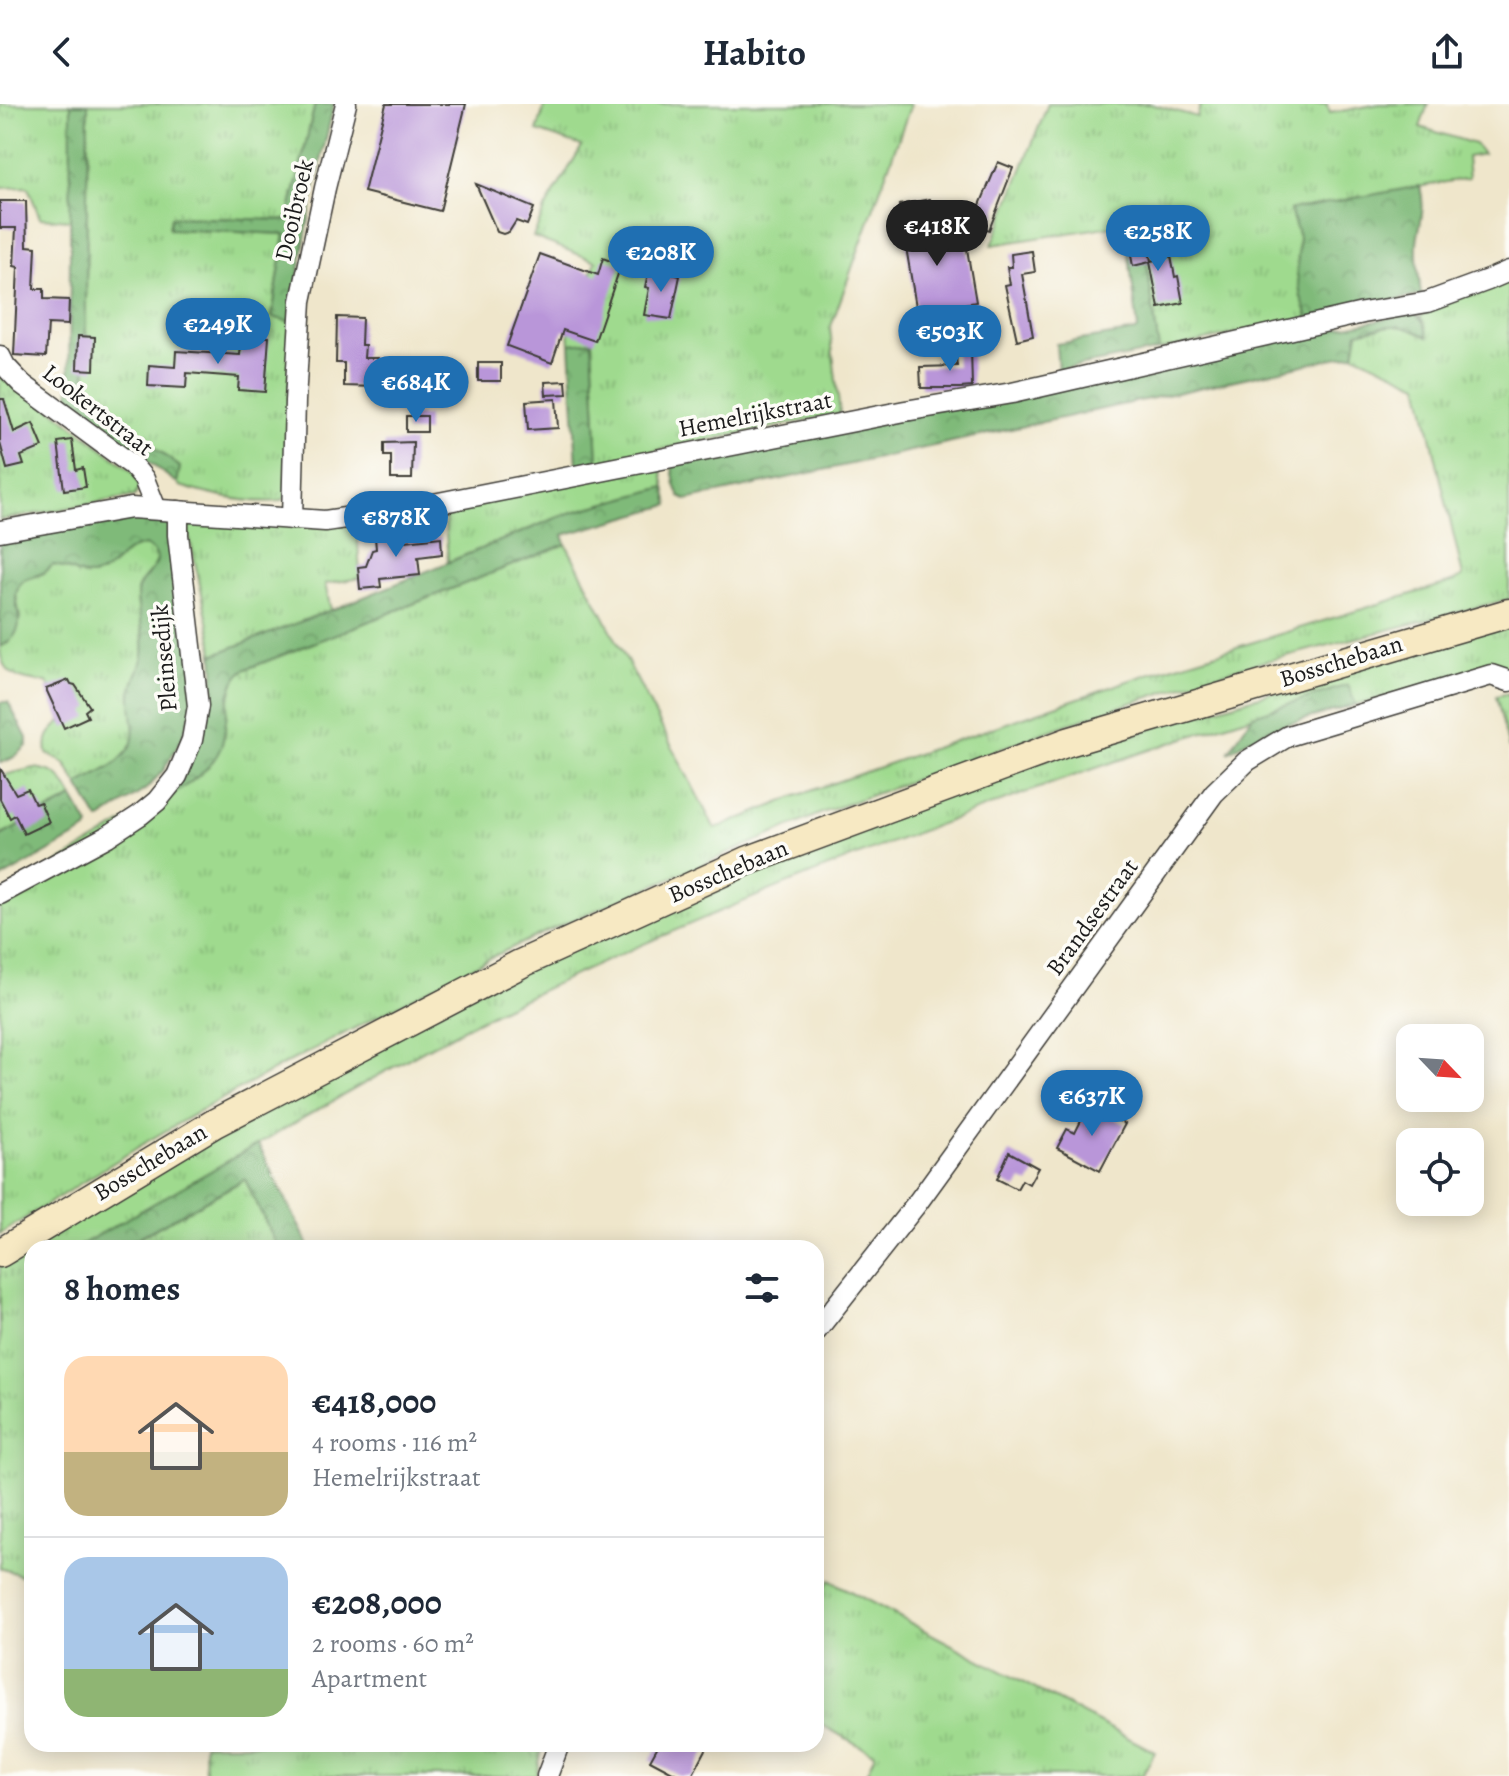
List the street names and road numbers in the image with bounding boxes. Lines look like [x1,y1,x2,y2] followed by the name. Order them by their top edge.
[267,156,321,264] street label: Dooibroek
[36,357,160,463] street label: Lookertstraat
[676,383,835,445] street label: Hemelrijkstraat
[143,603,185,713] street label: Pleinsedijk
[1276,627,1406,695] street label: Bosschebaan
[663,832,793,910] street label: Bosschebaan
[1039,852,1145,982] street label: Brandsestraat
[87,1116,213,1208] street label: Bosschebaan

